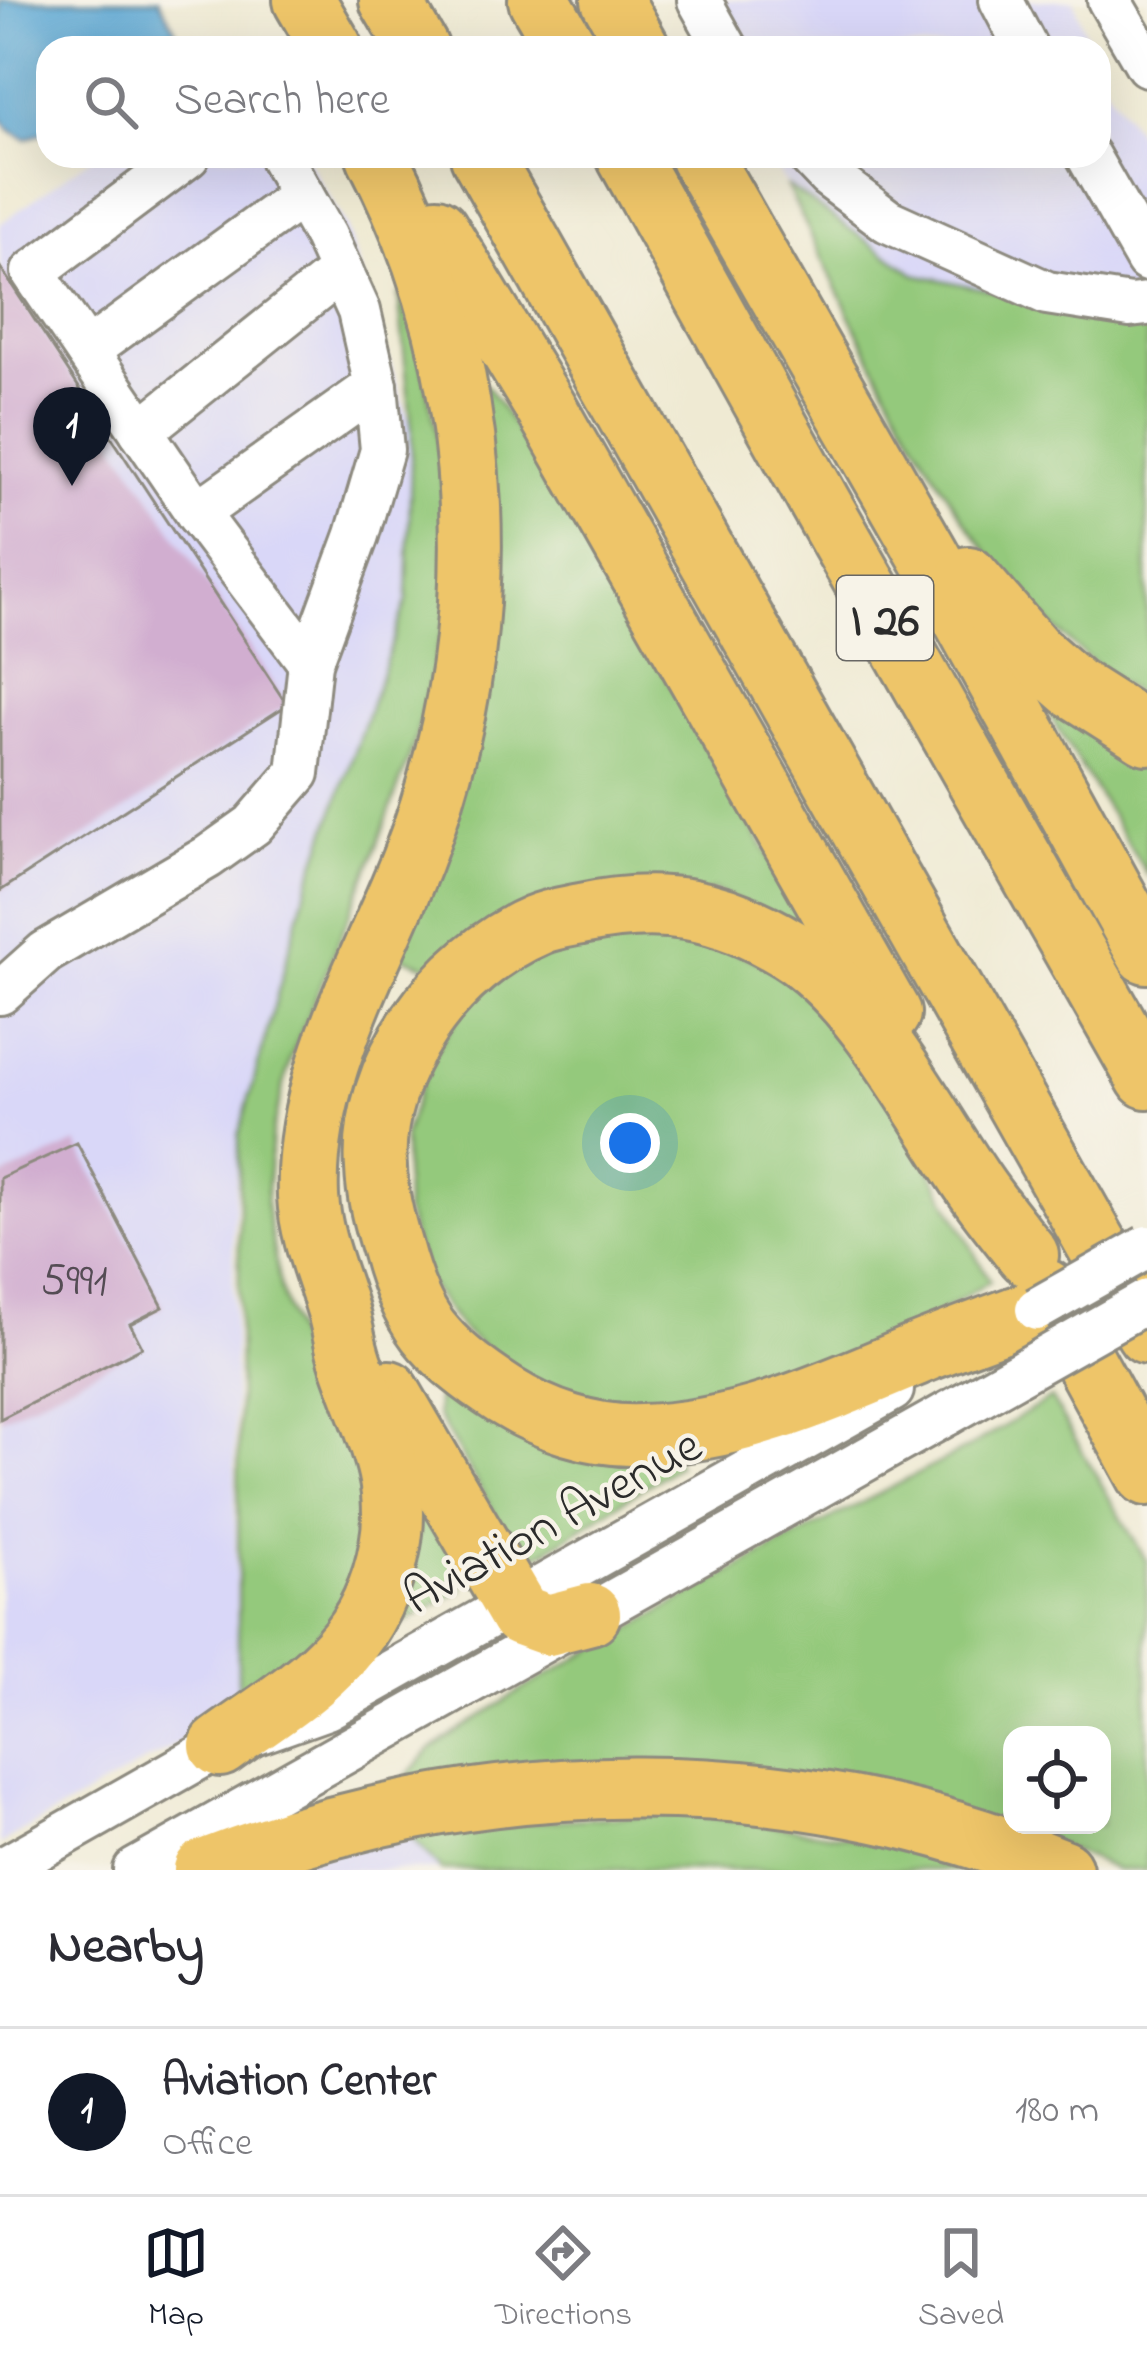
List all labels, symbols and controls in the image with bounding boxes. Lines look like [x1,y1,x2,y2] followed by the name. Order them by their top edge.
[36,36,1111,168] search box
[78,69,144,135] icon: search
[174,69,390,135] text: Search here
[33,387,111,486] pin: 1
[837,576,933,660] road number: I 26
[600,1113,660,1173] your location
[40,1250,108,1316] house number: 5991
[391,1411,717,1637] street label: Aviation Avenue
[1003,1726,1111,1834] map controls
[1003,1726,1111,1834] button: locate
[48,1911,204,1986] text: Nearby
[162,2050,436,2116] text: Aviation Center
[81,2083,93,2140] text: 1
[1015,2083,1099,2140] text: 180 m
[162,2116,252,2173] text: Office
[143,2220,209,2340] tab: Map
[495,2220,632,2340] tab: Directions
[918,2220,1004,2340] tab: Saved

